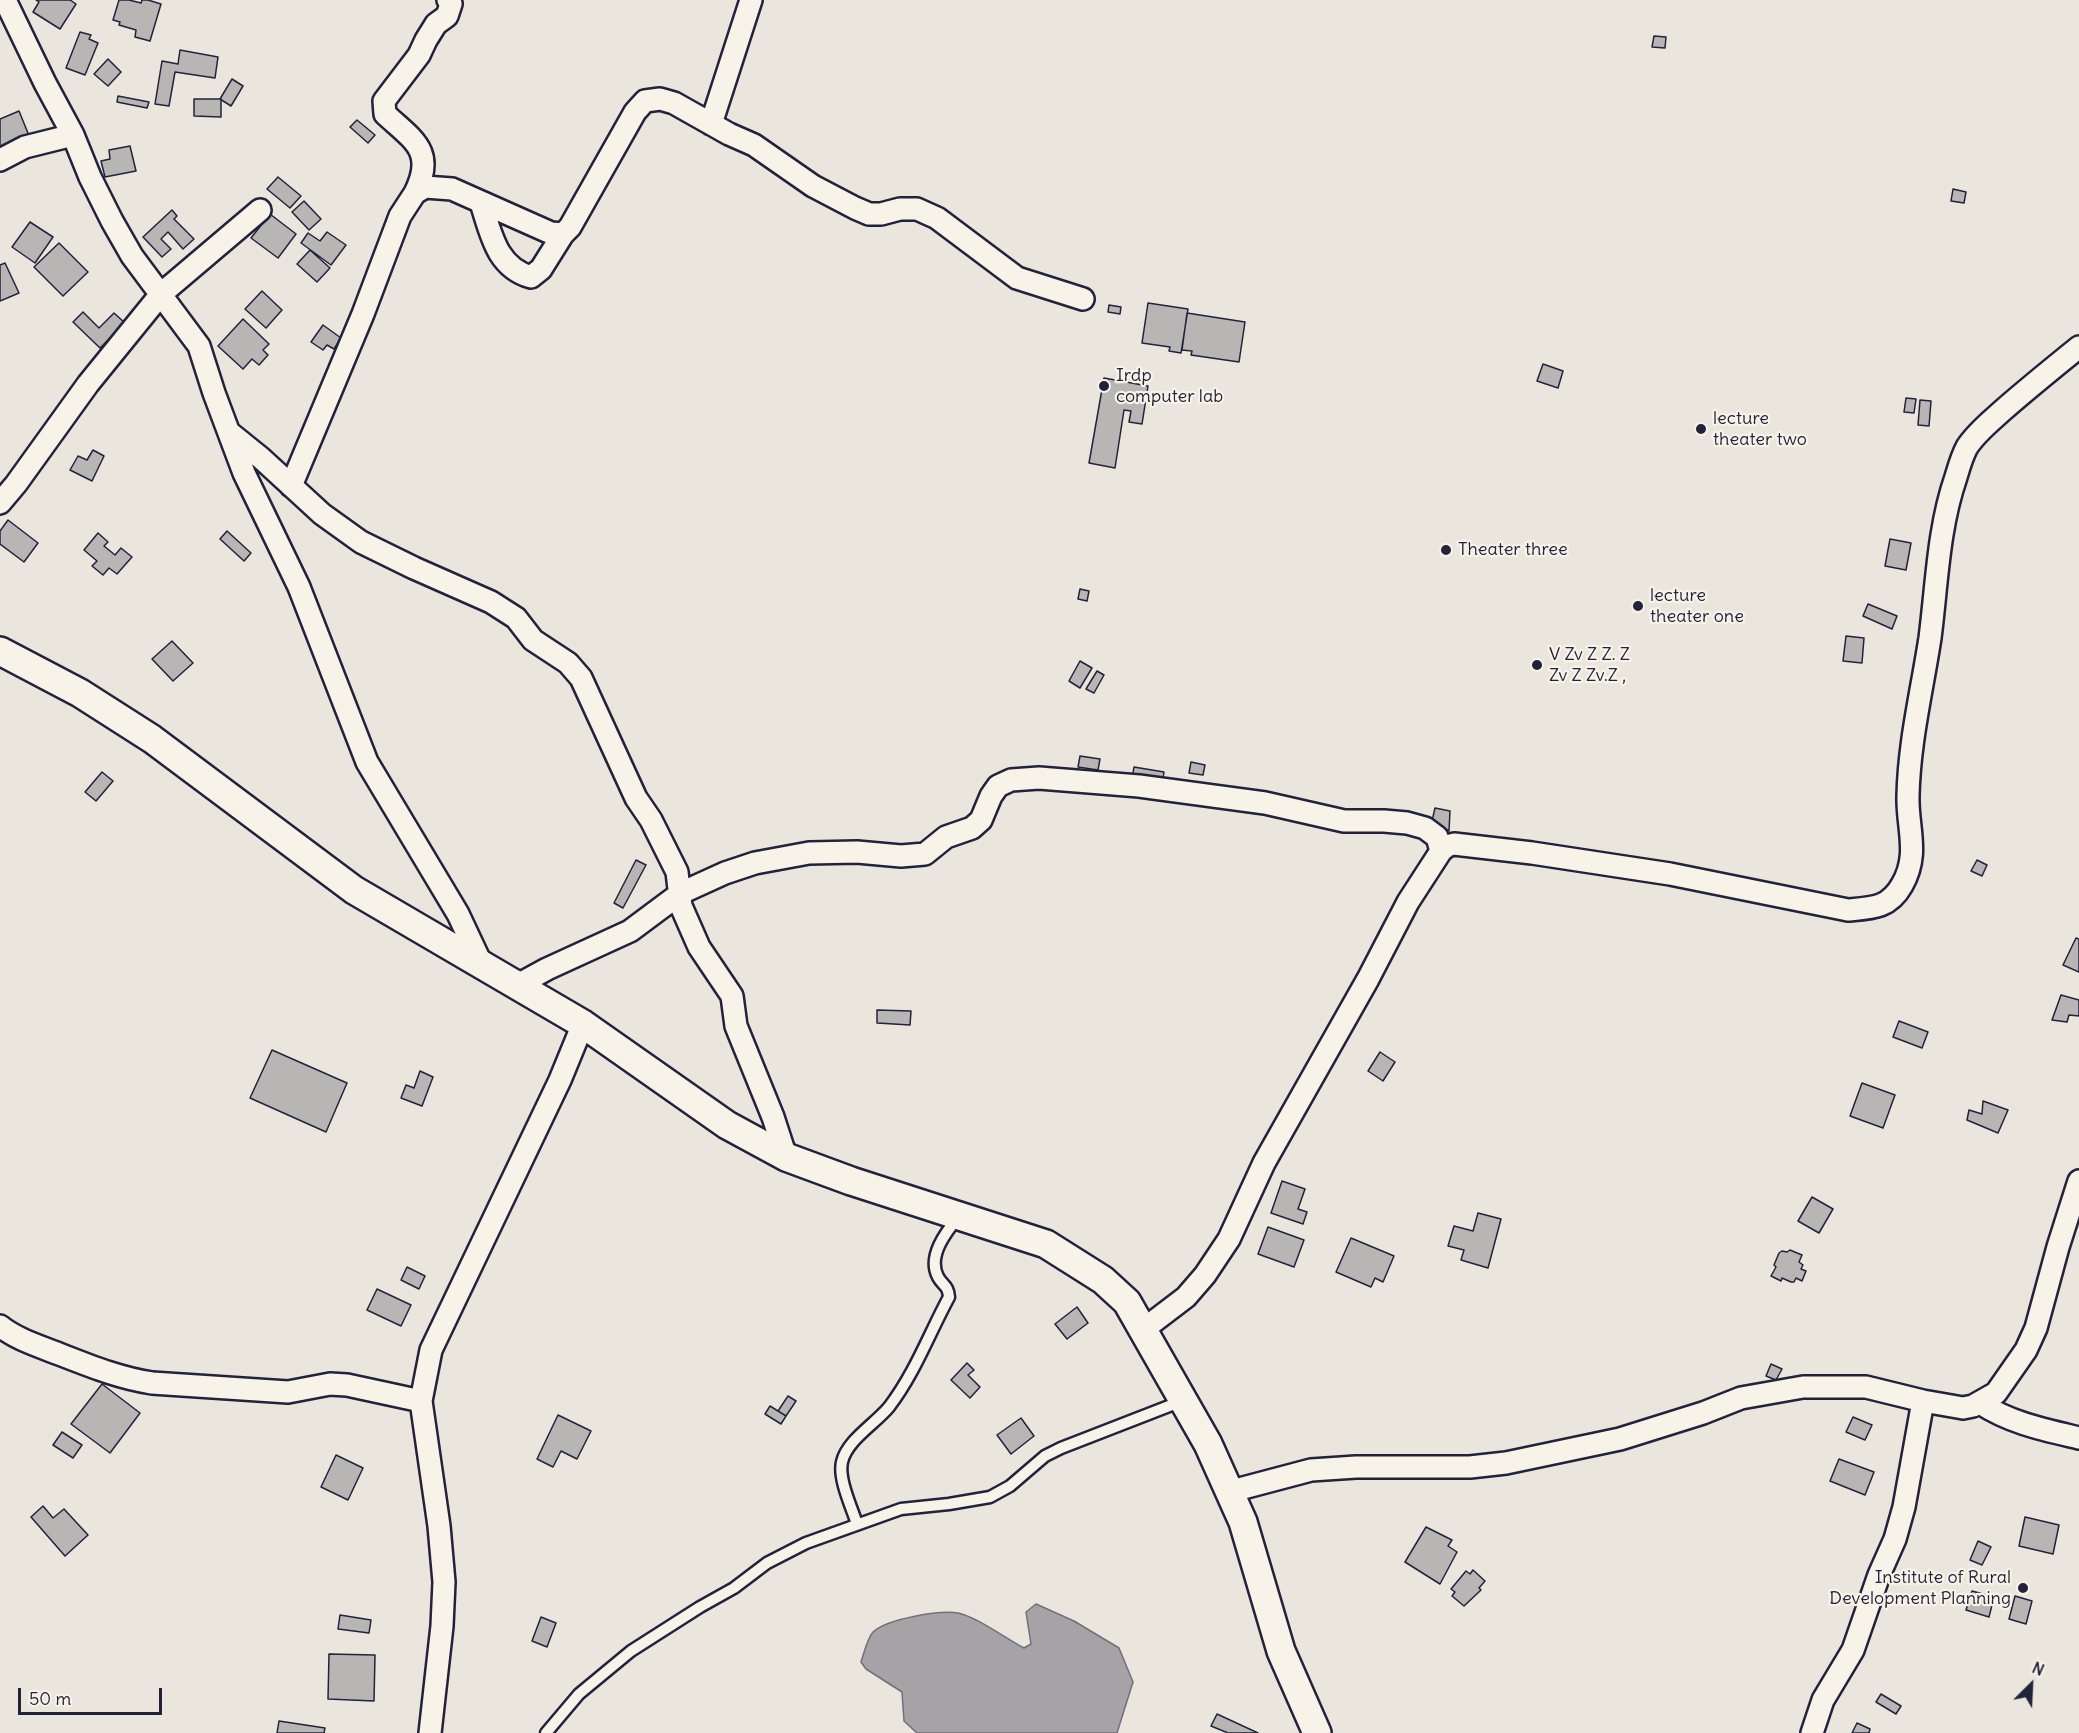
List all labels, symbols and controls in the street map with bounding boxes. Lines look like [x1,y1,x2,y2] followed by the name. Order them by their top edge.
[1116,365,1223,407] place label: Irdp computer lab
[1097,379,1111,393] marker: Irdp computer lab
[1713,408,1807,450] place label: lecture theater two
[1694,422,1708,436] marker: lecture theater two
[1458,539,1568,561] place label: Theater three
[1439,543,1453,557] marker: Theater three
[1650,585,1744,628] place label: lecture theater one
[1631,599,1645,613] marker: lecture theater one
[1549,644,1630,686] place label: V Zv Z Z. Z Zv Z Zv.Z ,
[1530,658,1544,672] marker: V Zv Z Z. Z Zv Z Zv.Z ,
[1829,1567,2011,1610] place label: Institute of Rural Development Planning
[2016,1581,2030,1595] marker: Institute of Rural Development Planning
[2001,1655,2061,1715] north arrow
[2029,1657,2047,1680] text: N
[21,1676,165,1714] scale bar
[29,1687,71,1710] text: 50 m

